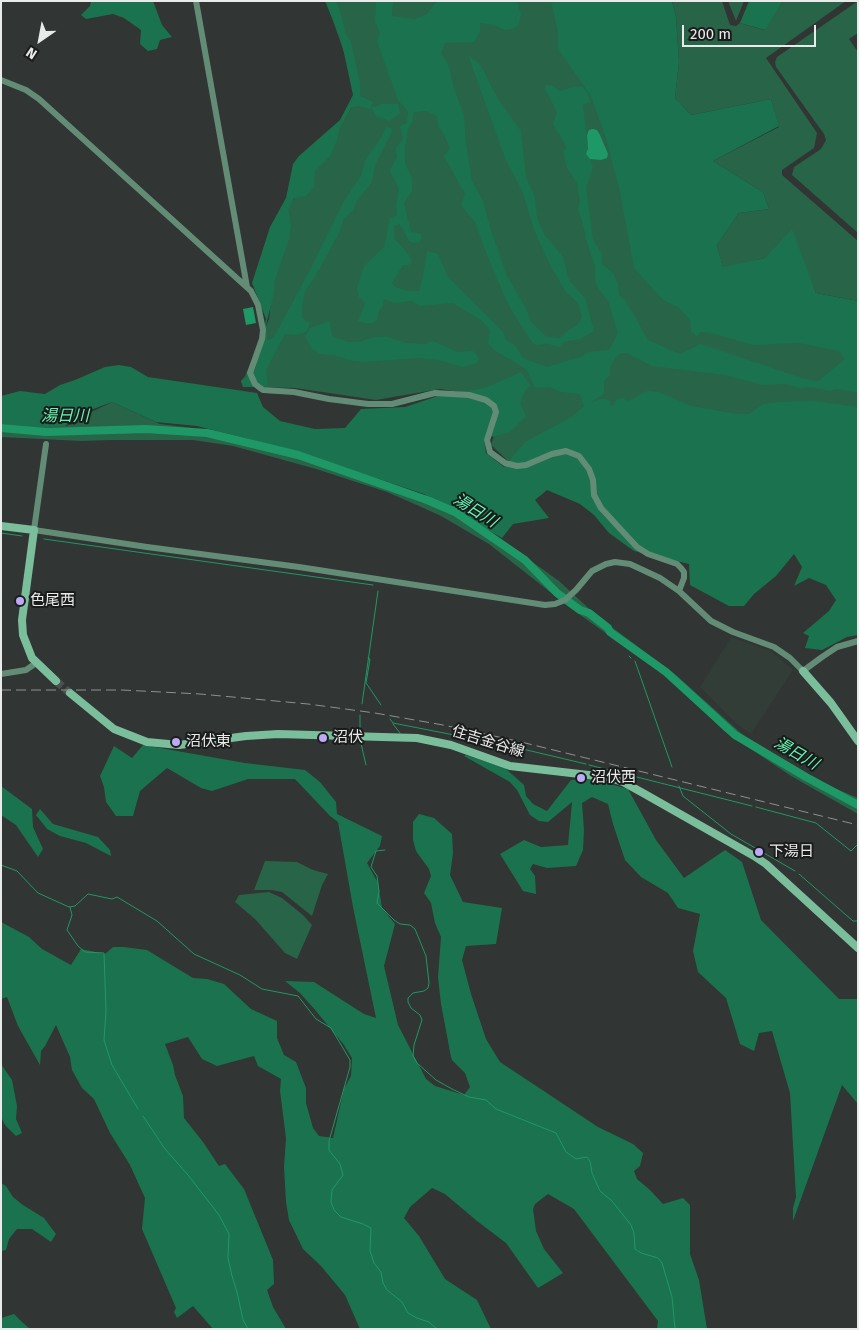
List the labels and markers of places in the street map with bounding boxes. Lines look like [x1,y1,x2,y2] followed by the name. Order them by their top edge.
[30,592,75,610] place label: 色尾西
[14,595,26,607] marker: 色尾西
[333,729,363,747] place label: 沼伏
[317,732,329,744] marker: 沼伏
[186,733,231,751] place label: 沼伏東
[170,736,182,748] marker: 沼伏東
[591,769,636,787] place label: 沼伏西
[575,772,587,784] marker: 沼伏西
[769,843,814,861] place label: 下湯日
[753,846,765,858] marker: 下湯日

